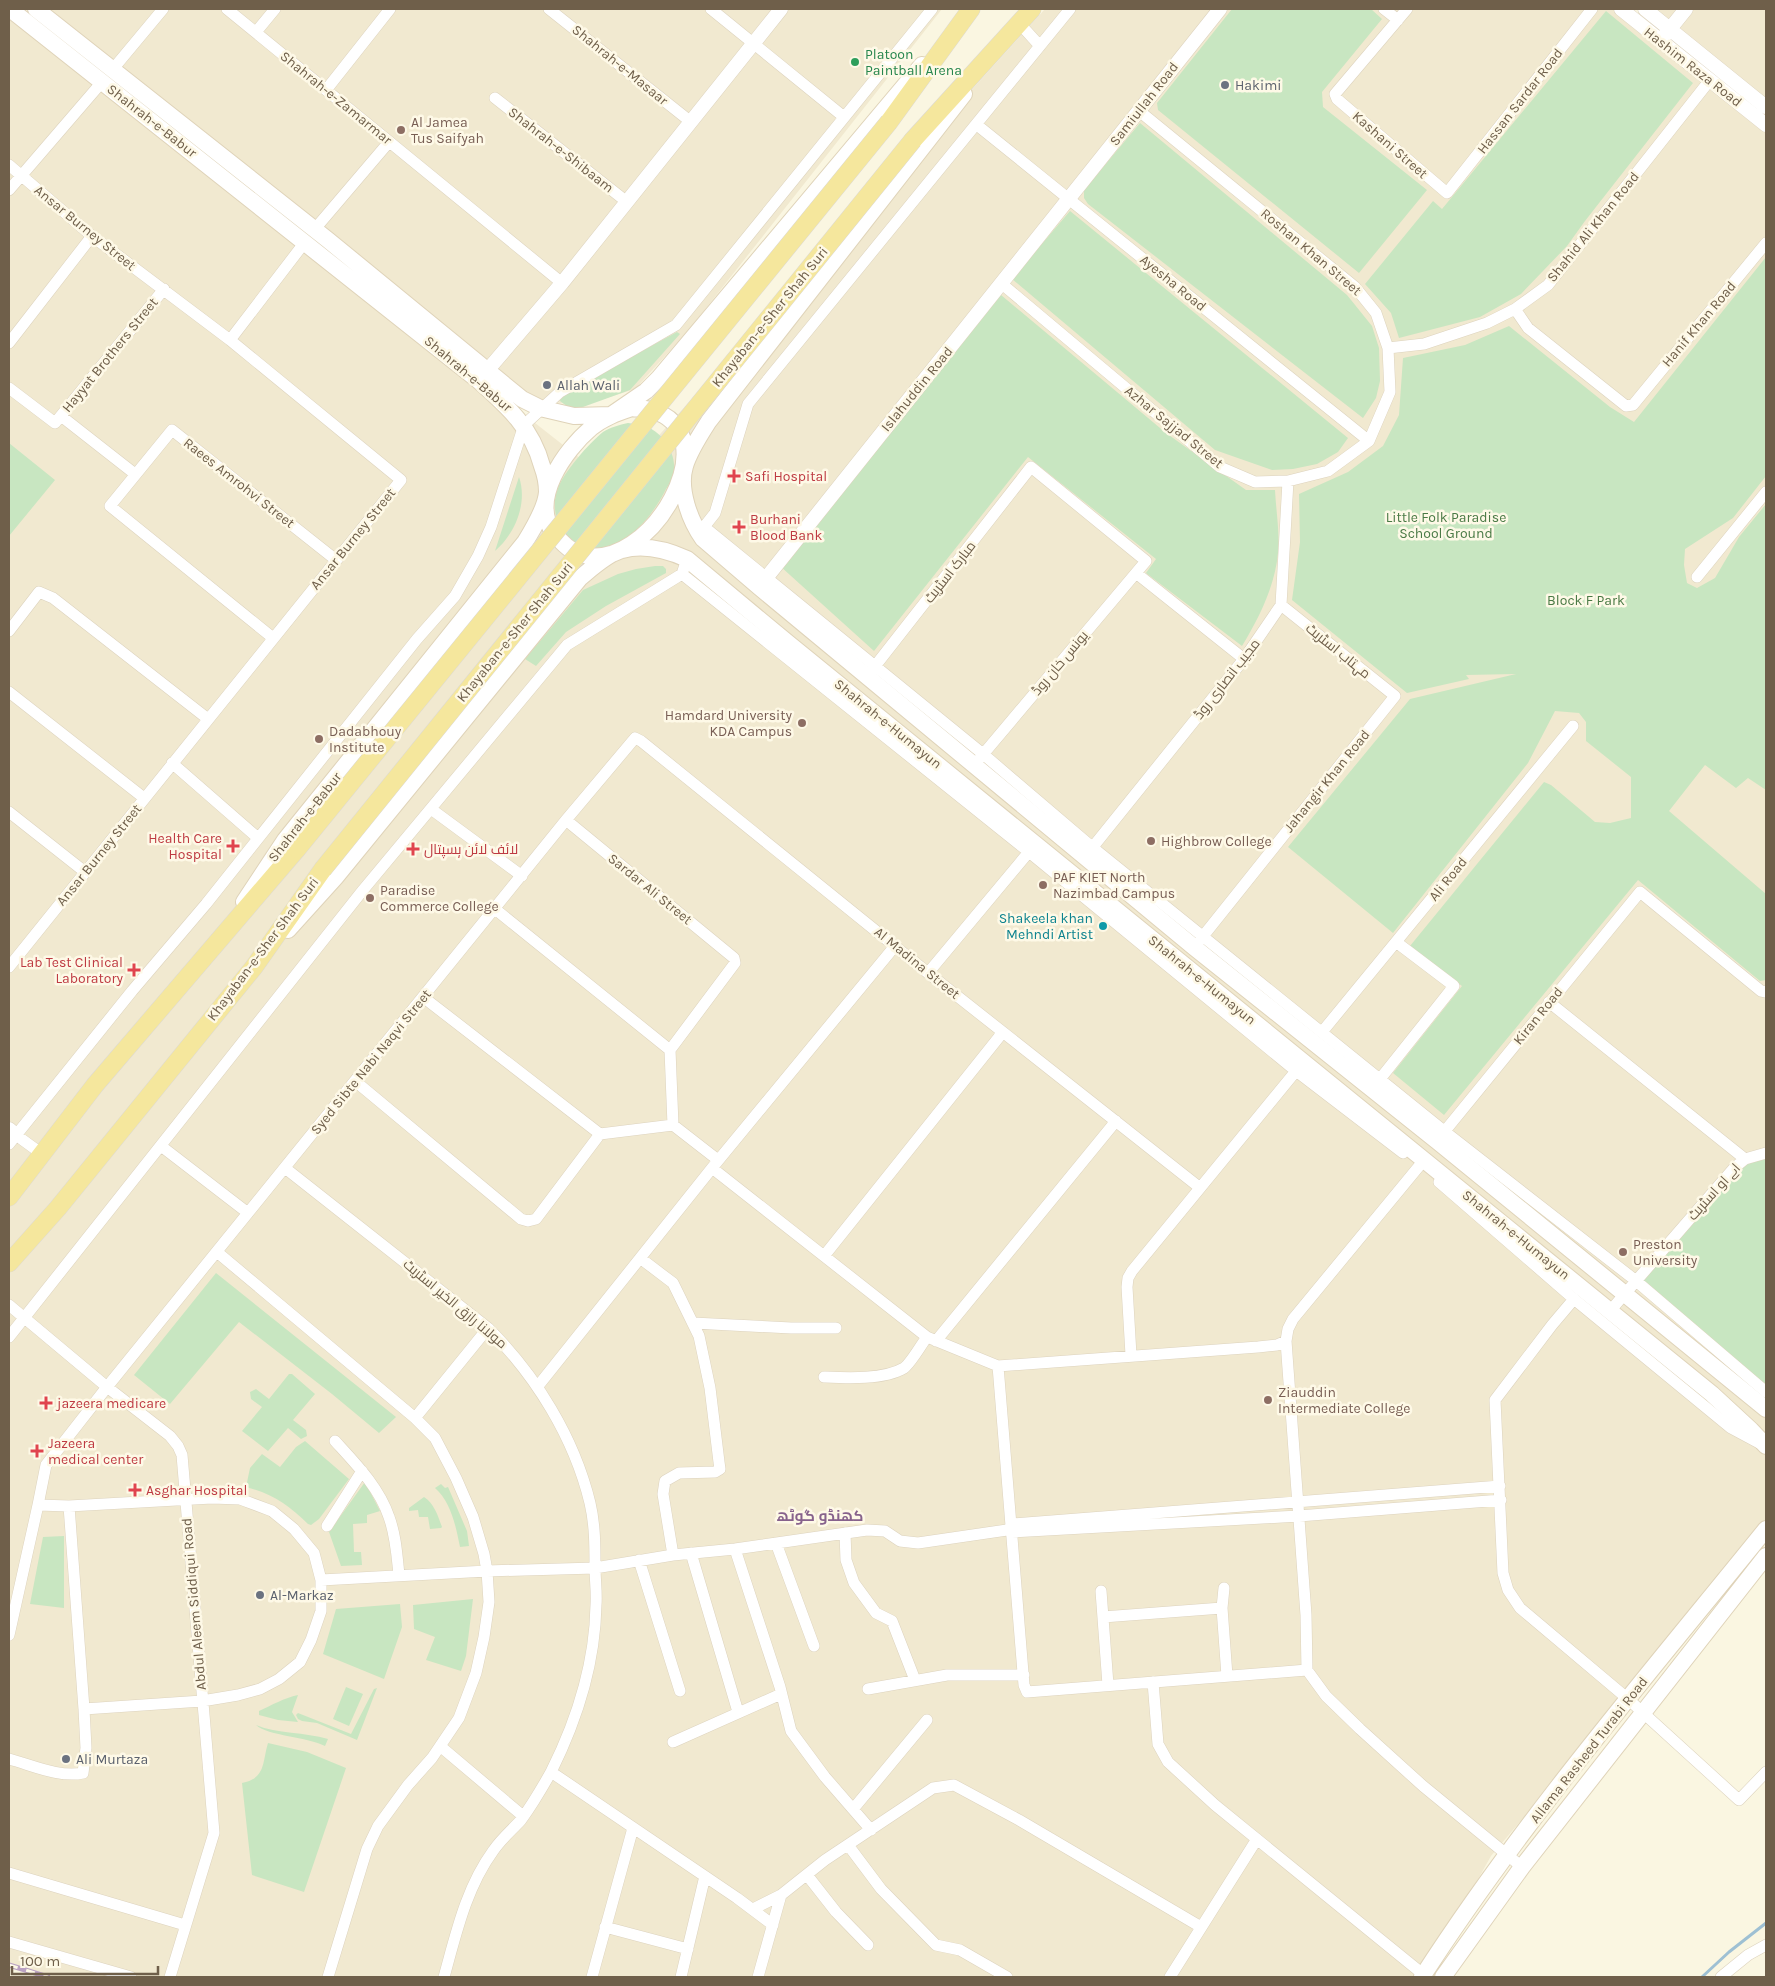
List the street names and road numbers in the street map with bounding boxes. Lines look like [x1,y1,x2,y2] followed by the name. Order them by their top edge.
[569,21,672,110] street label: Shahrah-e-Masaar
[1641,23,1745,111] street label: Hashim Raza Road
[1474,45,1566,157] street label: Hassan Sardar Road
[277,48,396,149] street label: Shahrah-e-Zamarmar
[1106,59,1182,149] street label: Samiullah Road
[104,81,201,162] street label: Shahrah-e-Babur
[505,104,617,196] street label: Shahrah-e-Shibaam
[1349,108,1431,182] street label: Kashani Street
[1543,168,1643,286] street label: Shahid Ali Khan Road
[31,182,139,274] street label: Ansar Burney Street
[1257,205,1365,299] street label: Roshan Khan Street
[708,244,832,390] street label: Khayaban-e-Sher Shah Suri
[1136,251,1210,315] street label: Ayesha Road
[1658,278,1740,370] street label: Hanif Khan Road
[58,294,162,416] street label: Hayyat Brothers Street
[421,332,516,416] street label: Shahrah-e-Babur
[877,343,957,435] street label: Islahuddin Road
[1121,382,1227,472] street label: Azhar Sajjad Street
[180,434,298,532] street label: Raees Amrohvi Street
[307,485,399,593] street label: Ansar Burney Street
[921,538,979,606] street label: مبارک اسٹریٹ
[453,559,577,705] street label: Khayaban-e-Sher Shah Suri
[1302,620,1374,682] street label: مہتاب اسٹریٹ
[1028,627,1092,699] street label: یونس خان روڈ
[1190,635,1264,723] street label: مجیب انصاری روڈ
[831,675,945,773] street label: Shahrah-e-Humayun
[1280,726,1374,836] street label: Jahangir Khan Road
[265,768,346,865] street label: Shahrah-e-Babur
[53,801,145,909] street label: Ansar Burney Street
[604,850,696,928] street label: Sardar Ali Street
[1425,854,1471,904] street label: Ali Road
[203,874,323,1024] street label: Khayaban-e-Sher Shah Suri
[871,923,963,1003] street label: Al Madina Street
[1145,931,1259,1029] street label: Shahrah-e-Humayun
[1510,984,1566,1048] street label: Kiran Road
[307,986,435,1138] street label: Syed Sibte Nabi Naqvi Street
[1684,1160,1744,1224] street label: اے او اسٹریٹ
[1459,1186,1573,1284] street label: Shahrah-e-Humayun
[400,1256,510,1352] street label: مولانا رازق الخیر اسٹریٹ
[178,1517,210,1691] street label: Abdul Aleem Siddiqui Road
[1527,1673,1651,1827] street label: Allama Rasheed Turabi Road

